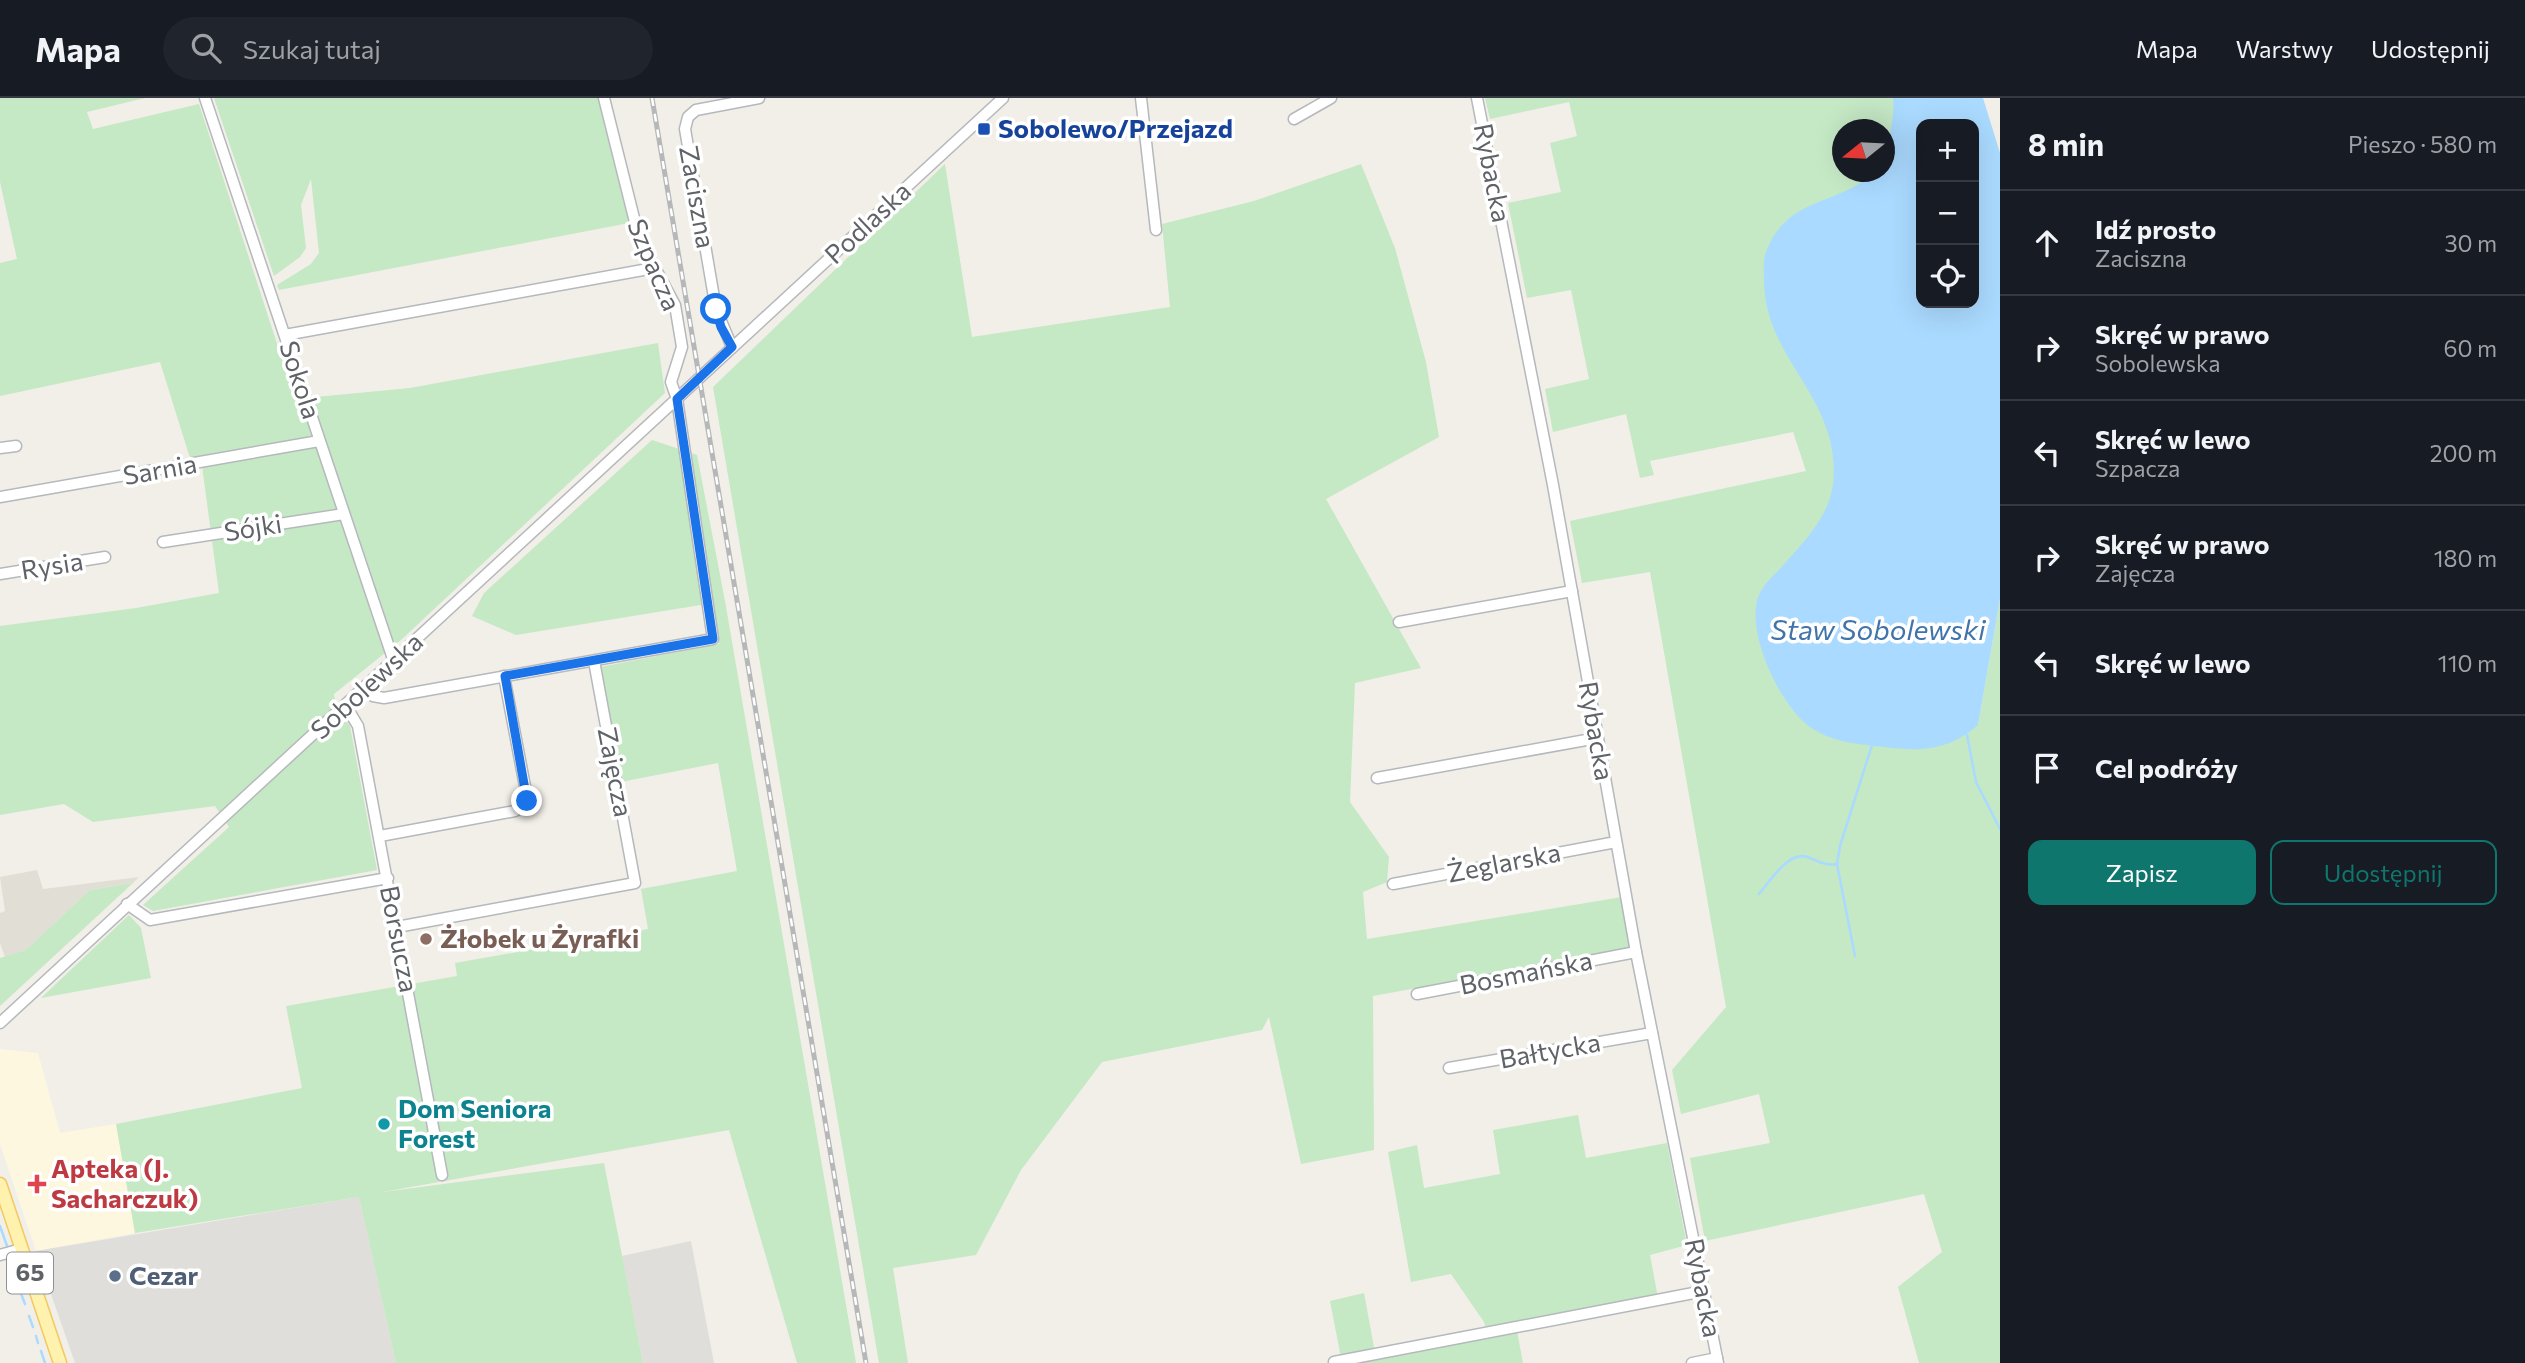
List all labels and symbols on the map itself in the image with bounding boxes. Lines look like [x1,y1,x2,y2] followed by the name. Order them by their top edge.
[998,112,1233,143] place label: Sobolewo/Przejazd
[1832,119,1895,182] north arrow
[976,121,992,137] marker: Sobolewo/Przejazd
[1469,121,1518,225] street label: Rybacka
[674,143,723,251] street label: Zaciszna
[818,174,916,269] street label: Podlaska
[622,214,689,315] street label: Szpacza
[700,293,731,324] route start
[274,337,329,422] street label: Sokola
[120,447,199,490] street label: Sarnia
[222,507,284,546] street label: Sójki
[18,544,85,585] street label: Rysia
[1771,612,1986,646] water label: Staw Sobolewski
[303,625,428,745] street label: Sobolewska
[1574,679,1621,783] street label: Rybacka
[593,724,640,819] street label: Zajęcza
[511,785,542,816] route end
[1444,835,1563,888] street label: Żeglarska
[375,883,426,995] street label: Borsucza
[440,922,639,953] place label: Żłobek u Żyrafki
[418,931,434,947] marker: Żłobek u Żyrafki
[1457,943,1595,1000] street label: Bosmańska
[1497,1025,1603,1074] street label: Bałtycka
[398,1092,552,1153] place label: Dom Seniora Forest
[376,1116,392,1132] marker: Dom Seniora Forest
[51,1152,199,1213] place label: Apteka (J. Sacharczuk)
[29,1176,45,1192] marker: Apteka (J. Sacharczuk)
[1680,1236,1729,1340] street label: Rybacka
[7,1252,53,1294] road number: 65
[129,1259,199,1290] place label: Cezar
[107,1268,123,1284] marker: Cezar

